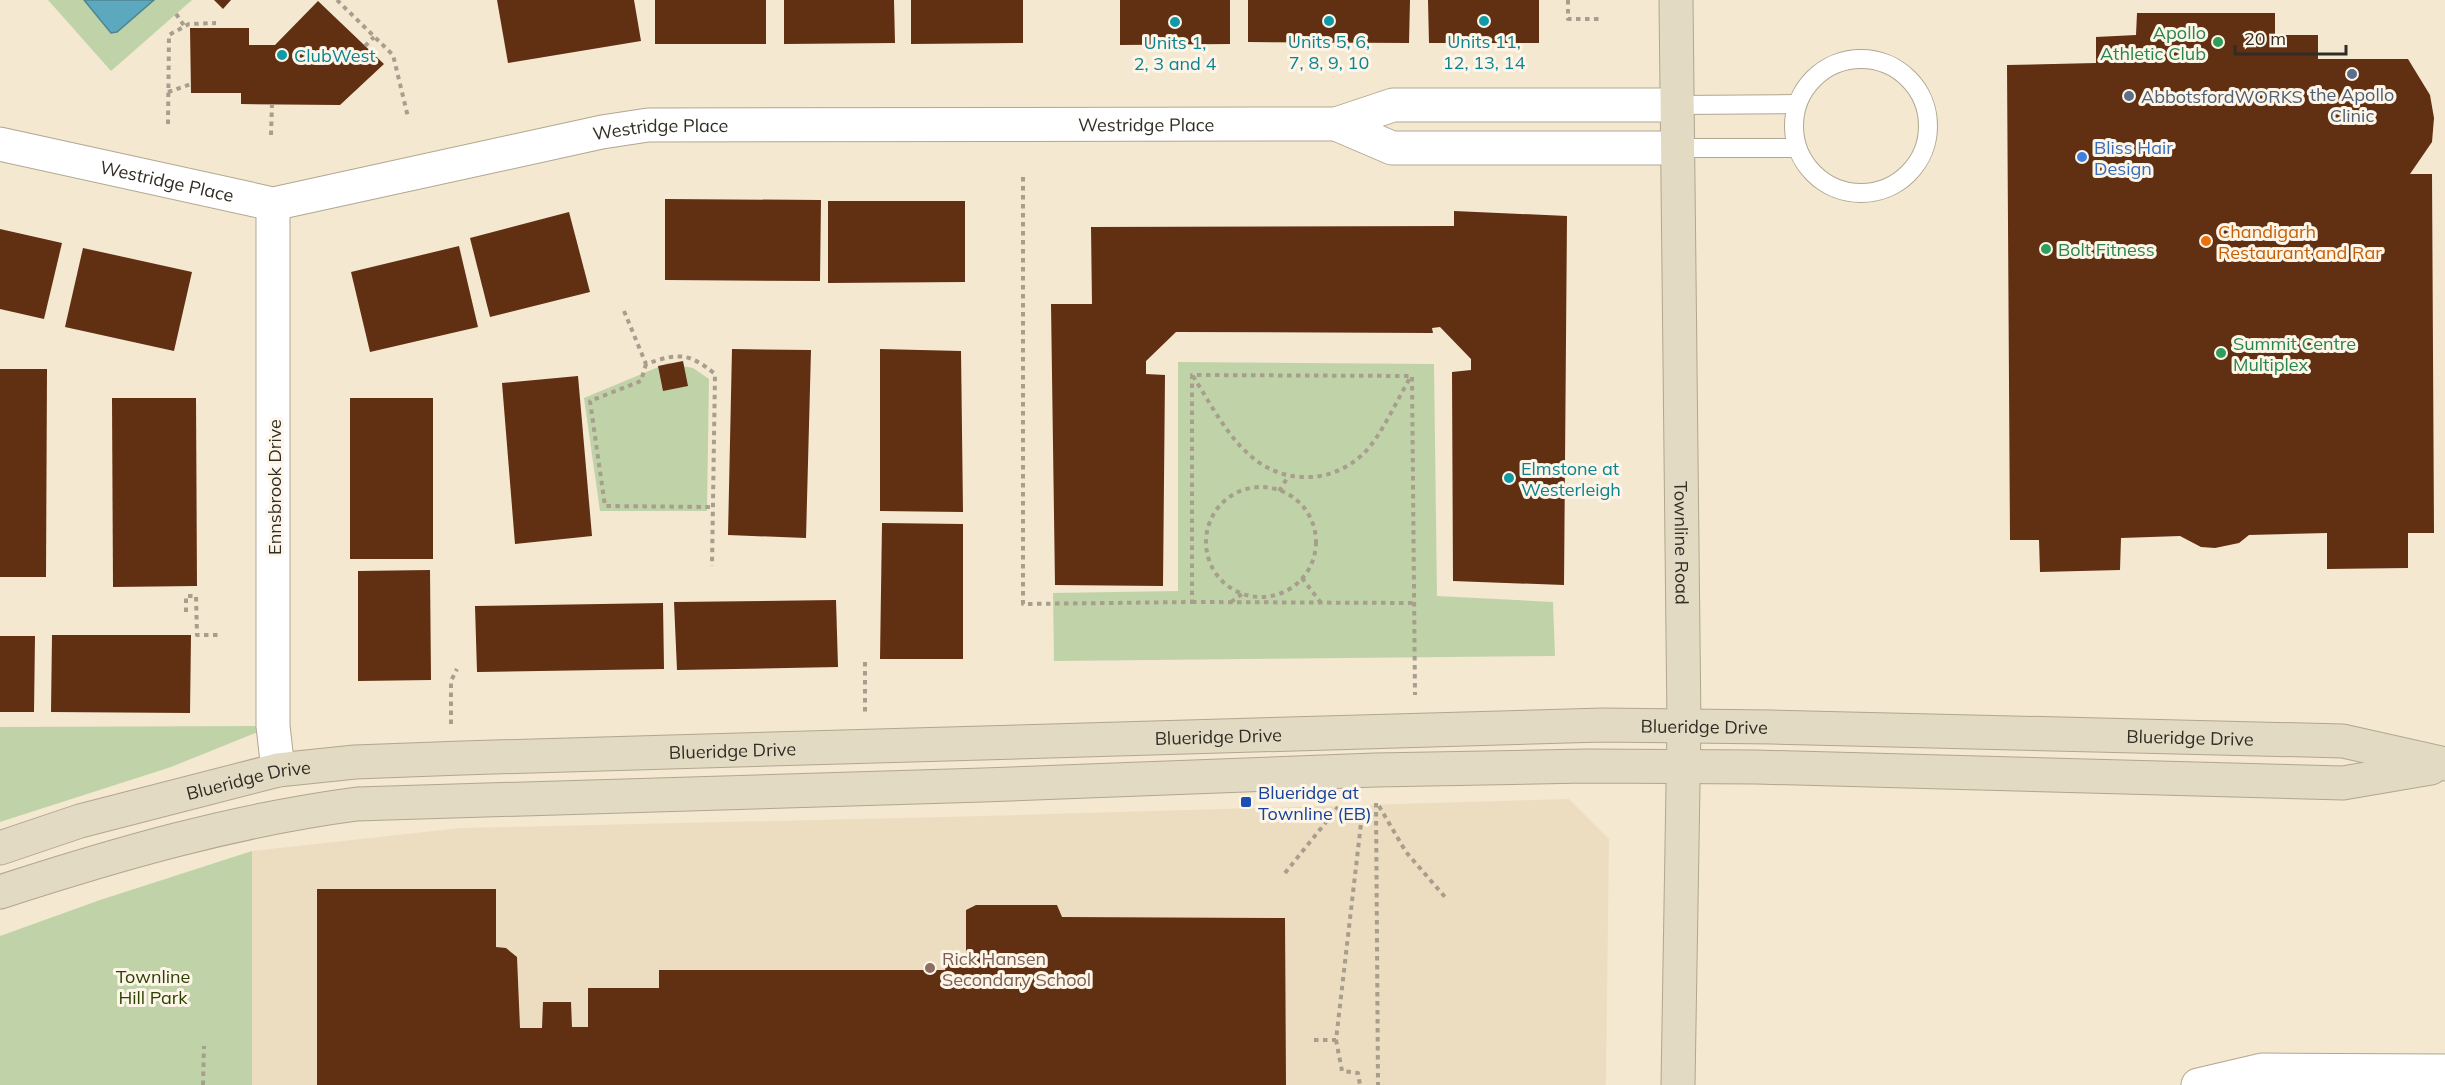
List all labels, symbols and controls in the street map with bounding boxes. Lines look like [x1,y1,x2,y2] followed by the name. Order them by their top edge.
[1322,14,1336,28] marker: Units 5, 6, 7, 8, 9, 10
[1477,14,1491,28] marker: Units 11, 12, 13, 14
[1168,15,1182,29] marker: Units 1, 2, 3 and 4
[2235,18,2346,56] scale bar
[2100,21,2206,65] place label: Apollo Athletic Club
[2244,27,2286,50] text: 20 m
[1288,30,1370,74] place label: Units 5, 6, 7, 8, 9, 10
[1443,30,1525,74] place label: Units 11, 12, 13, 14
[1134,31,1217,75] place label: Units 1, 2, 3 and 4
[2211,35,2225,49] marker: Apollo Athletic Club
[294,44,376,67] place label: ClubWest
[275,48,289,62] marker: ClubWest
[2345,67,2359,81] marker: the Apollo Clinic
[2310,83,2394,127] place label: the Apollo Clinic
[2141,85,2303,108] place label: AbbotsfordWORKS
[2122,89,2136,103] marker: AbbotsfordWORKS
[591,113,728,145] street label: Westridge Place
[1078,113,1214,136] street label: Westridge Place
[2094,136,2173,180] place label: Bliss Hair Design
[2075,150,2089,164] marker: Bliss Hair Design
[98,155,236,207] street label: Westridge Place
[2218,220,2382,264] place label: Chandigarh Restaurant and Rar
[2199,234,2213,248] marker: Chandigarh Restaurant and Rar
[2058,238,2155,261] place label: Bolt Fitness
[2039,242,2053,256] marker: Bolt Fitness
[2233,332,2356,376] place label: Summit Centre Multiplex
[2214,346,2228,360] marker: Summit Centre Multiplex
[263,419,286,555] street label: Ennsbrook Drive
[1521,457,1621,501] place label: Elmstone at Westerleigh
[1502,471,1516,485] marker: Elmstone at Westerleigh
[1670,481,1694,605] street label: Townline Road
[1640,714,1768,738] street label: Blueridge Drive
[1154,723,1282,749] street label: Blueridge Drive
[2126,724,2254,750] street label: Blueridge Drive
[669,737,796,764] street label: Blueridge Drive
[184,755,312,805] street label: Blueridge Drive
[1258,781,1372,825] place label: Blueridge at Townline (EB)
[1239,795,1253,809] marker: Blueridge at Townline (EB)
[942,947,1091,991] place label: Rick Hansen Secondary School
[923,961,937,975] marker: Rick Hansen Secondary School
[116,965,190,1009] park label: Townline Hill Park

